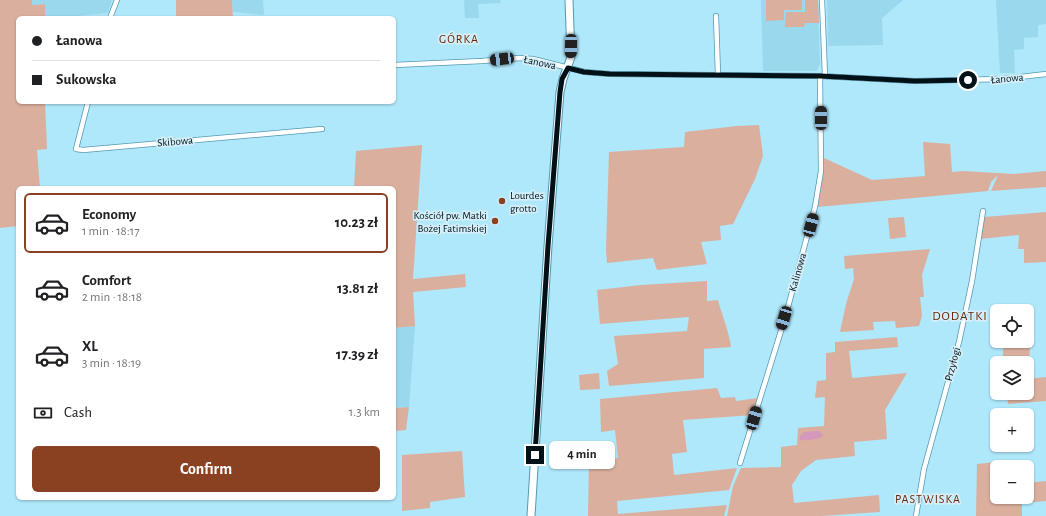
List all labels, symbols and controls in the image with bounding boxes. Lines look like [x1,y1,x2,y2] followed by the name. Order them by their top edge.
[439,32,479,45] district label: GÓRKA
[56,33,103,48] text: Łanowa
[565,34,577,58] car
[489,52,515,66] car
[523,54,557,71] street label: Łanowa
[959,71,977,89] route start
[56,72,116,87] text: Sukowska
[990,72,1024,85] street label: Łanowa
[815,106,827,130] car
[157,134,193,149] street label: Skibowa
[510,190,544,214] place label: Lourdes grotto
[497,196,507,206] marker: Lourdes grotto
[34,205,70,241] icon: car
[82,207,136,222] text: Economy
[414,210,487,234] place label: Kościół pw. Matki Bożej Fatimskiej
[802,212,820,238] car
[335,215,378,230] text: 10.23 zł
[490,216,500,226] marker: Kościół pw. Matki Bożej Fatimskiej
[82,225,140,238] text: 1 min · 18:17
[787,252,808,293] street label: Kalinowa
[34,271,70,307] icon: car
[82,273,131,288] text: Comfort
[337,281,378,296] text: 13.81 zł
[82,291,142,304] text: 2 min · 18:18
[990,304,1034,504] map controls
[990,304,1034,348] button: locate
[775,305,793,331] car
[932,310,988,323] district label: DODATKI
[34,337,70,373] icon: car
[82,339,98,354] text: XL
[943,346,962,382] street label: Przyłogi
[336,347,378,362] text: 17.39 zł
[990,356,1034,400] button: layers
[82,357,141,370] text: 3 min · 18:19
[32,402,54,424] icon: cash
[64,405,92,420] text: Cash
[745,405,763,431] car
[349,406,380,419] text: 1.3 km
[990,408,1034,452] button: +
[549,441,615,469] callout: 4 min
[32,446,380,492] button: Confirm
[526,446,544,464] route end
[567,448,597,461] text: 4 min
[990,460,1034,504] button: −
[895,493,961,505] district label: PASTWISKA

